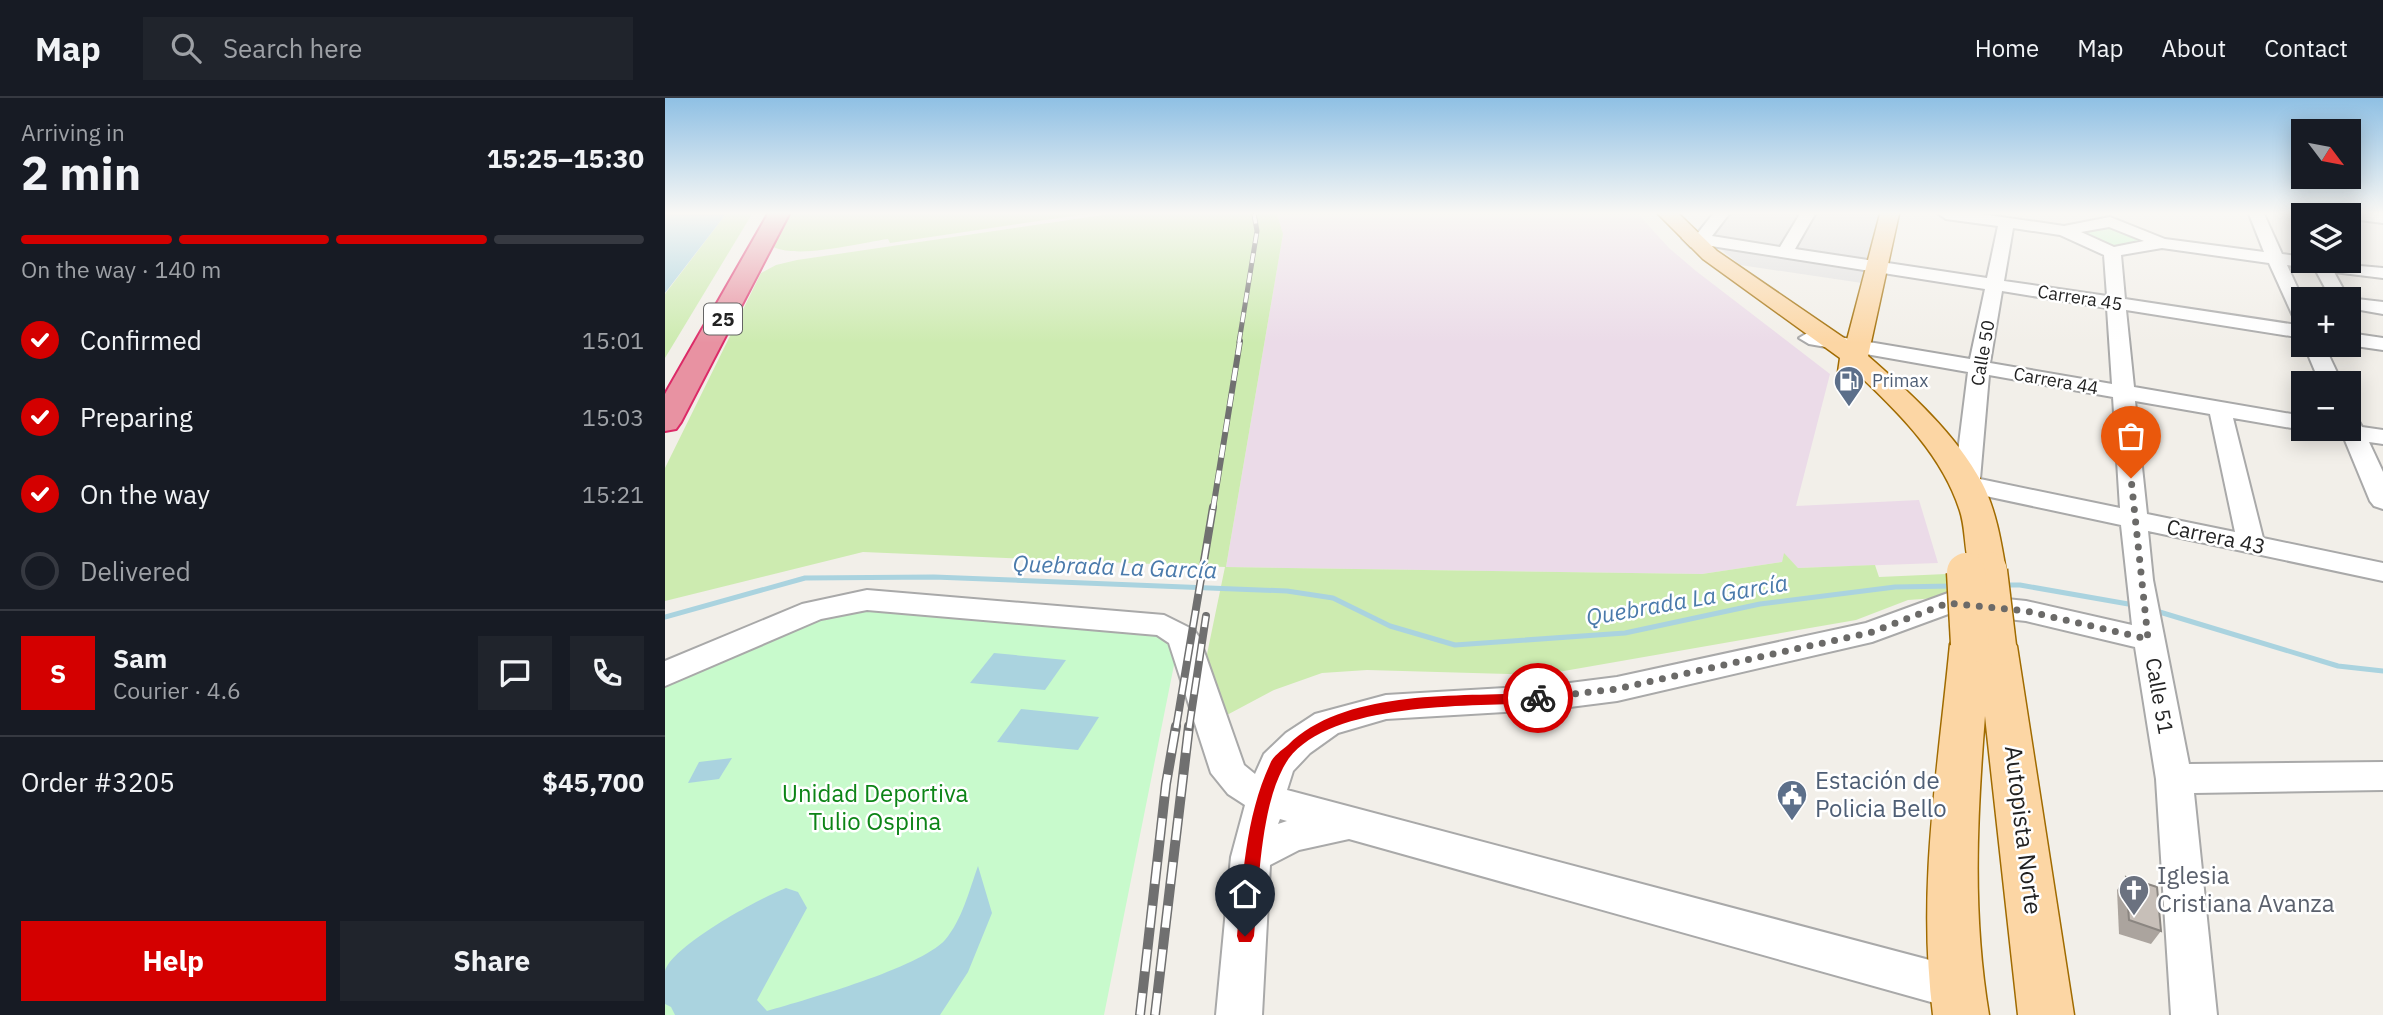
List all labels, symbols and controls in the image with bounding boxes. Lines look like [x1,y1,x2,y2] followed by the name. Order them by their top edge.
[143,17,633,80] search box
[35,27,101,70] text: Map
[167,29,205,67] icon: search
[223,31,362,65] text: Search here
[1975,32,2039,64] text: Home
[2077,32,2123,64] text: Map
[2161,32,2226,64] text: About
[2264,32,2348,64] text: Contact
[21,117,125,147] text: Arriving in
[2291,119,2361,189] north arrow
[2291,119,2361,441] map controls
[487,141,644,175] text: 15:25–15:30
[21,143,141,203] text: 2 min
[2291,203,2361,273] button: layers
[21,254,221,284] text: On the way · 140 m
[2036,279,2124,316] street label: Carrera 45
[2291,287,2361,357] button: +
[704,304,742,334] road number: 25
[1965,318,2000,388] street label: Calle 50
[21,321,59,359] icon: check
[80,323,202,357] text: Confirmed
[582,325,644,355] text: 15:01
[2012,362,2101,399] street label: Carrera 44
[1832,364,1866,408] fuel station icon: Primax
[1872,369,1928,392] place label: Primax
[2291,371,2361,441] button: −
[21,398,59,436] icon: check
[80,400,193,434] text: Preparing
[582,402,644,432] text: 15:03
[2101,406,2161,478] pin
[2112,417,2150,455] icon: bag
[21,475,59,513] icon: check
[80,477,210,511] text: On the way
[582,479,644,509] text: 15:21
[2164,512,2268,560] street label: Carrera 43
[1012,547,1218,585] water label: Quebrada La García
[80,554,191,588] text: Delivered
[1584,566,1790,632] water label: Quebrada La García
[478,636,552,710] button: chat
[570,636,644,710] button: phone
[113,641,167,675] text: Sam
[2139,655,2180,736] street label: Calle 51
[50,656,66,690] text: S
[1503,663,1573,733] courier
[113,675,241,705] text: Courier · 4.6
[1519,679,1557,717] icon: bike
[1998,744,2050,916] street label: Autopista Norte
[1815,764,1947,824] place label: Estación de Policia Bello
[21,765,175,799] text: Order #3205
[542,765,644,799] text: $45,700
[782,777,968,837] park label: Unidad Deportiva Tulio Ospina
[1775,778,1809,822] public building icon: Estación de Policia Bello
[2157,859,2335,919] place label: Iglesia Cristiana Avanza
[1215,864,1275,936] pin
[2117,873,2151,917] church icon: Iglesia Cristiana Avanza
[1226,875,1264,913] icon: home
[21,921,326,1001] button: Help
[340,921,644,1001] button: Share

